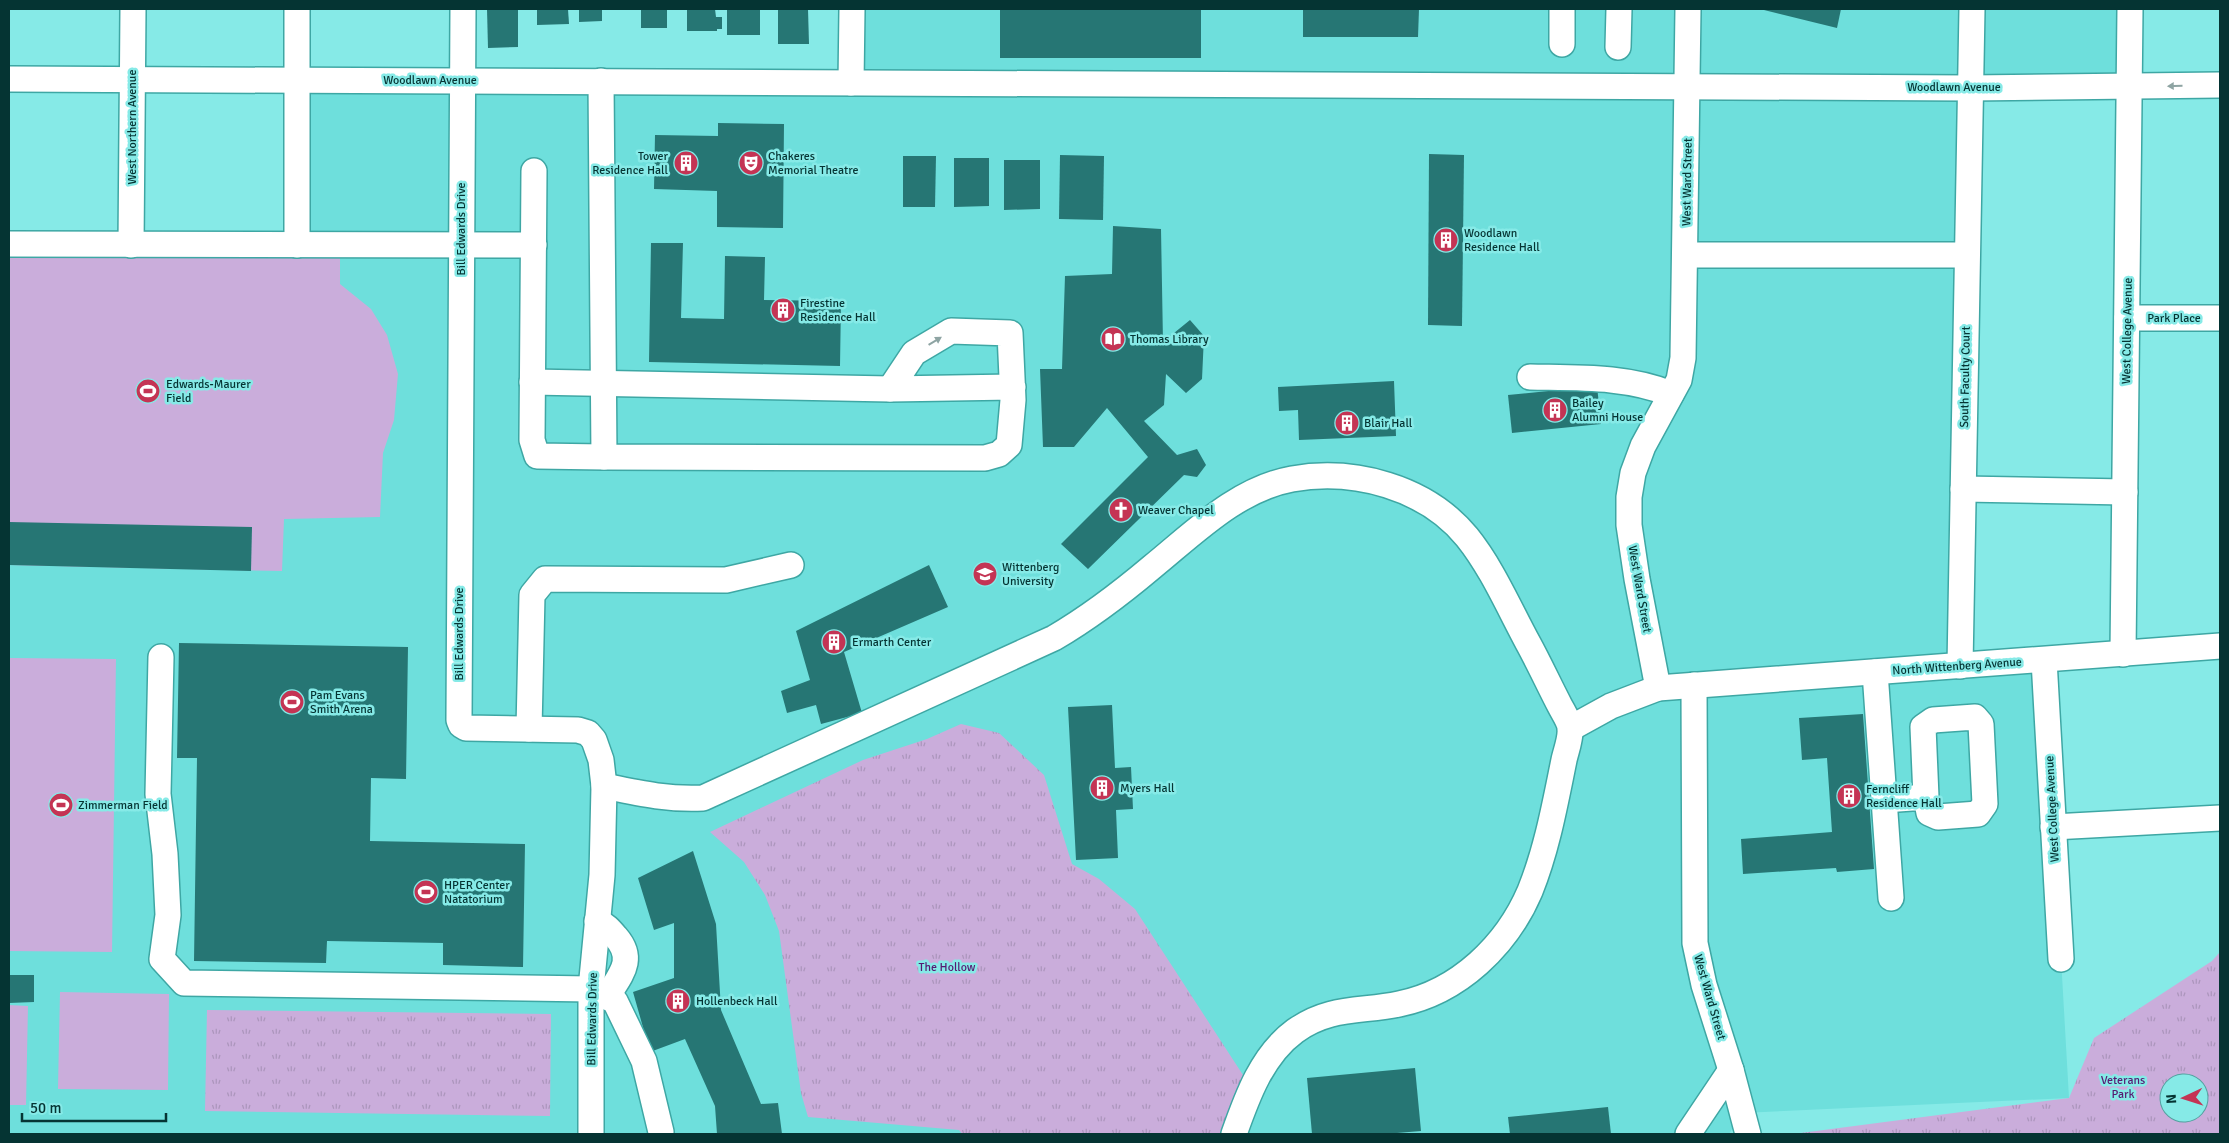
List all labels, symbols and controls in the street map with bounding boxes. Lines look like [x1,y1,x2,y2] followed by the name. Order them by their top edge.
[125,70,140,184] street label: West Northern Avenue
[383,73,477,88] street label: Woodlawn Avenue
[1907,80,2001,95] street label: Woodlawn Avenue
[2167,82,2183,90] one-way arrow
[1679,138,1696,226] street label: West Ward Street
[592,149,669,178] place label: Tower Residence Hall
[768,149,858,178] place label: Chakeres Memorial Theatre
[673,150,699,176] building icon: Tower Residence Hall
[738,150,764,176] theatre icon: Chakeres Memorial Theatre
[454,182,469,276] street label: Bill Edwards Drive
[1464,226,1540,255] place label: Woodlawn Residence Hall
[1433,227,1459,253] building icon: Woodlawn Residence Hall
[2119,278,2136,384] street label: West College Avenue
[800,296,876,325] place label: Firestine Residence Hall
[770,297,796,323] building icon: Firestine Residence Hall
[2147,311,2201,326] street label: Park Place
[1100,326,1126,352] library icon: Thomas Library
[1957,326,1974,428] street label: South Faculty Court
[1130,332,1209,347] place label: Thomas Library
[928,337,941,346] one-way arrow
[166,377,251,406] place label: Edwards-Maurer Field
[135,378,161,404] sports icon: Edwards-Maurer Field
[1572,396,1643,425] place label: Bailey Alumni House
[1542,397,1568,423] building icon: Bailey Alumni House
[1334,410,1360,436] building icon: Blair Hall
[1364,416,1413,431] place label: Blair Hall
[1108,497,1134,523] church icon: Weaver Chapel
[1138,503,1214,518] place label: Weaver Chapel
[1624,544,1655,634] street label: West Ward Street
[1002,560,1059,589] place label: Wittenberg University
[972,561,998,587] school or university icon: Wittenberg University
[452,587,467,681] street label: Bill Edwards Drive
[821,629,847,655] building icon: Ermarth Center
[852,635,932,650] place label: Ermarth Center
[1892,654,2022,679] street label: North Wittenberg Avenue
[310,688,373,717] place label: Pam Evans Smith Arena
[279,689,305,715] sports icon: Pam Evans Smith Arena
[2042,755,2063,863] street label: West College Avenue
[1089,775,1115,801] building icon: Myers Hall
[1120,781,1175,796] place label: Myers Hall
[1866,782,1942,811] place label: Ferncliff Residence Hall
[1836,783,1862,809] building icon: Ferncliff Residence Hall
[48,792,74,818] sports icon: Zimmerman Field
[78,798,168,813] place label: Zimmerman Field
[444,878,510,907] place label: HPER Center Natatorium
[413,879,439,905] sports icon: HPER Center Natatorium
[1690,953,1729,1042] street label: West Ward Street
[918,960,976,975] park label: The Hollow
[584,972,601,1066] street label: Bill Edwards Drive
[665,988,691,1014] building icon: Hollenbeck Hall
[696,994,778,1009] place label: Hollenbeck Hall
[2101,1073,2145,1102] park label: Veterans Park
[2159,1073,2209,1123] north arrow
[22,1090,166,1122] scale bar
[2163,1093,2180,1104] text: N
[30,1099,61,1117] text: 50 m

